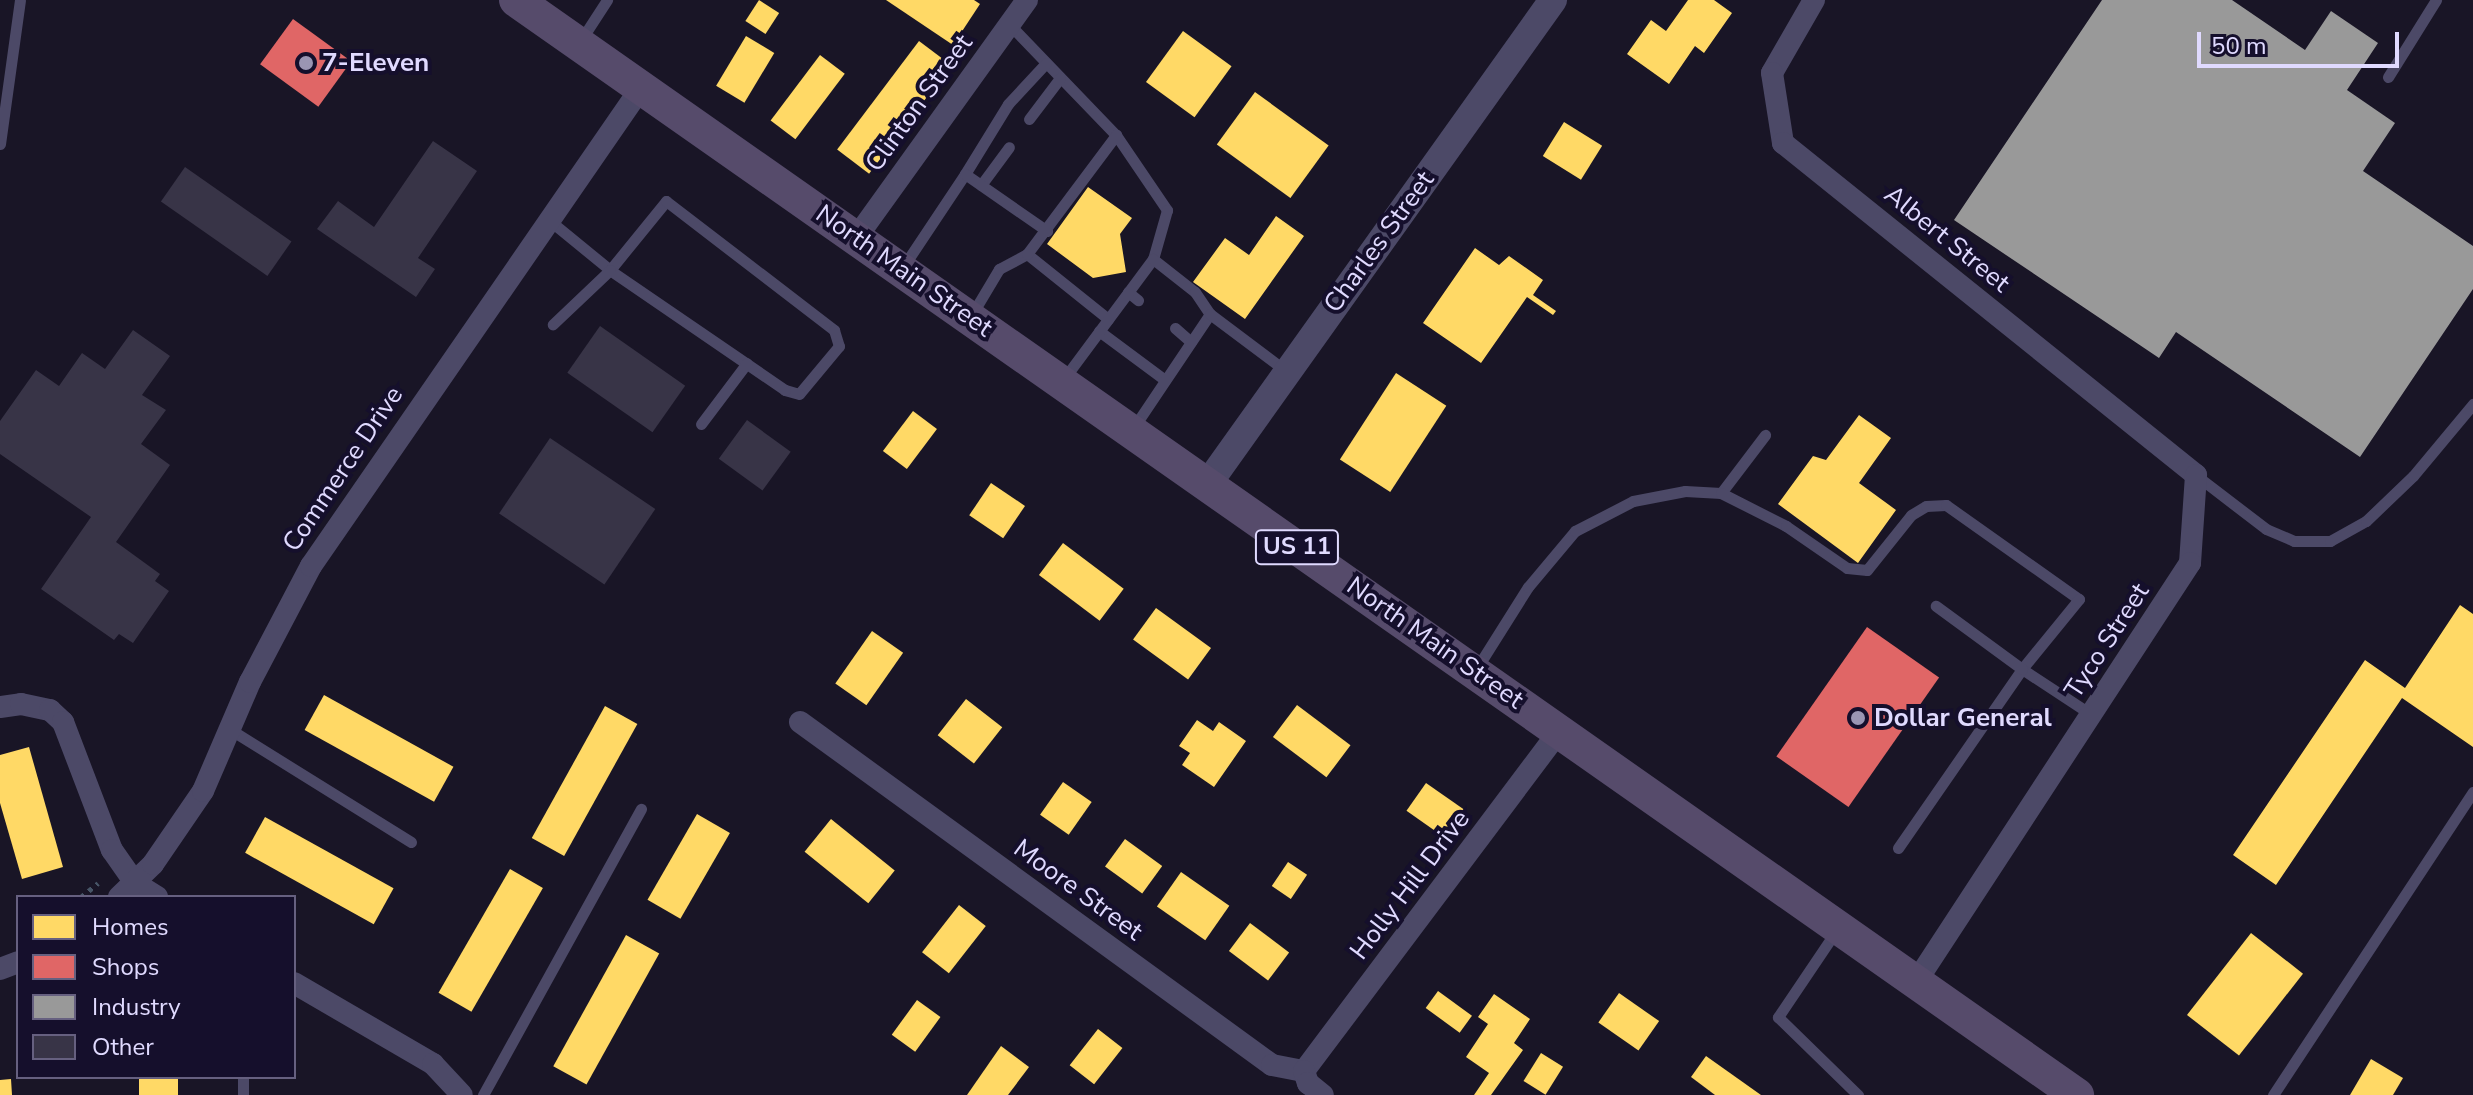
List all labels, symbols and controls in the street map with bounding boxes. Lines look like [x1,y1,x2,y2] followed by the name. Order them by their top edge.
[2201,16,2403,66] scale bar
[859,28,979,178] street label: Clinton Street
[2211,30,2267,62] text: 50 m
[322,47,429,79] place label: 7-Eleven
[297,54,315,72] marker: 7-Eleven
[1317,165,1441,319] street label: Charles Street
[1878,179,2016,299] street label: Albert Street
[810,198,998,344] street label: North Main Street
[276,380,410,558] street label: Commerce Drive
[1253,527,1341,567] road number: US 11
[1341,570,1529,716] street label: North Main Street
[2058,578,2156,704] street label: Tyco Street
[1874,702,2052,734] place label: Dollar General
[1849,709,1867,727] marker: Dollar General
[1344,804,1476,966] street label: Holly Hill Drive
[1007,833,1149,947] street label: Moore Street
[16,895,296,1079] legend
[92,911,168,943] text: Homes
[92,951,159,983] text: Shops
[92,991,181,1023] text: Industry
[92,1031,154,1063] text: Other

